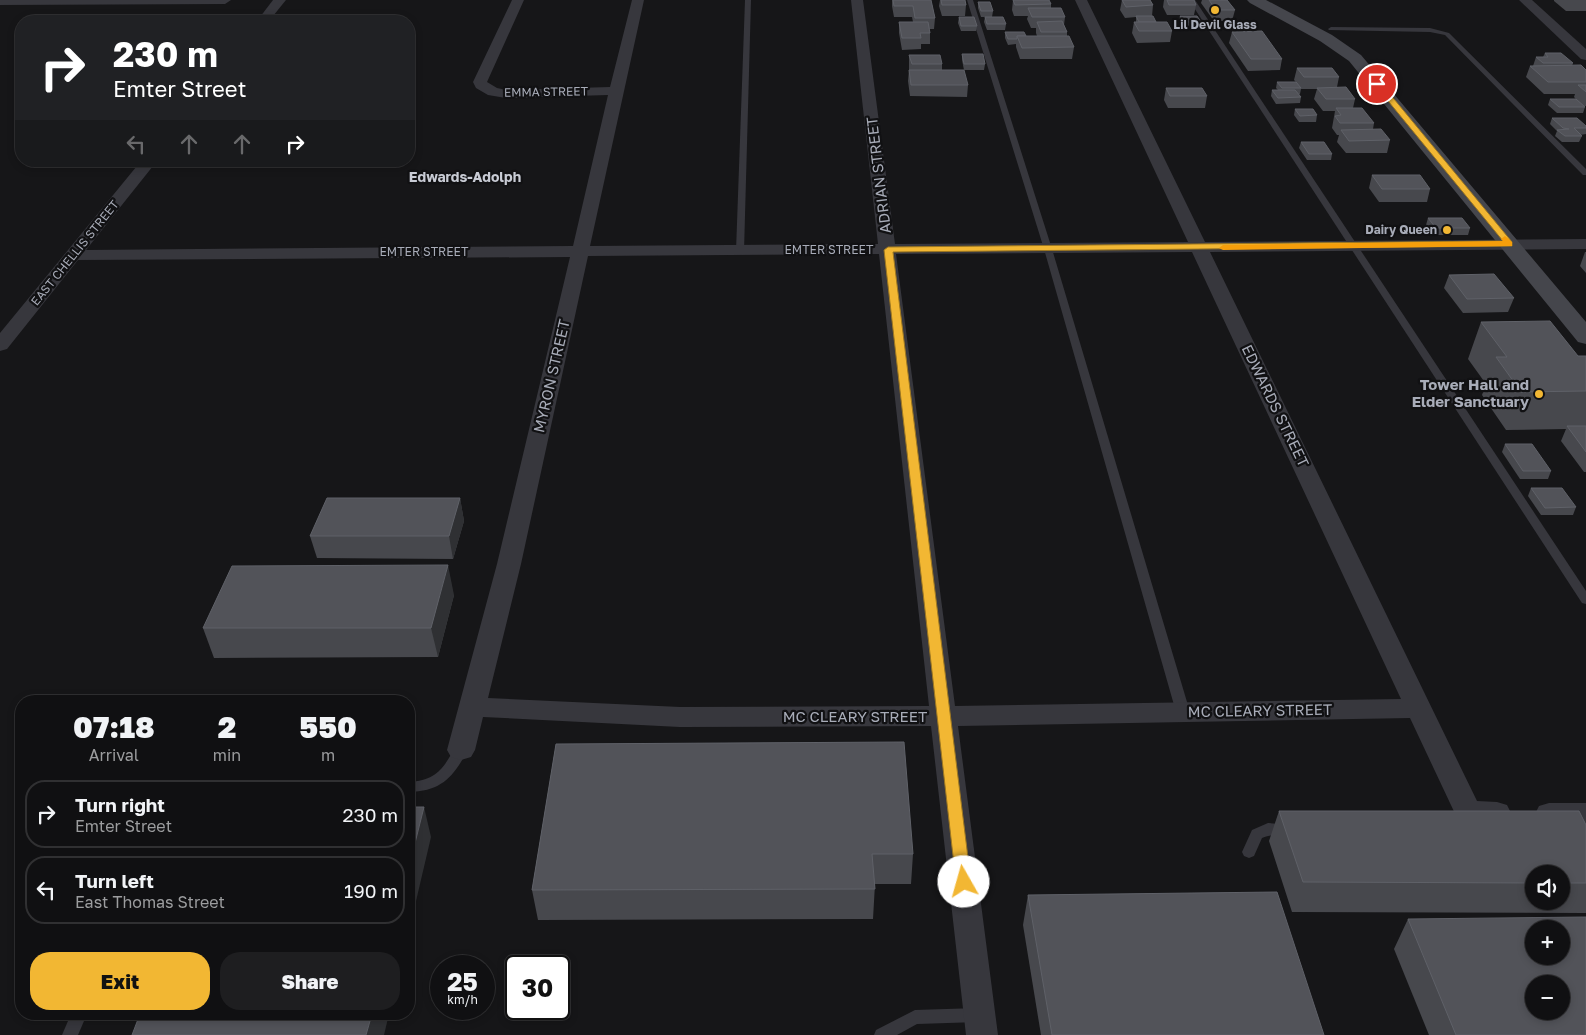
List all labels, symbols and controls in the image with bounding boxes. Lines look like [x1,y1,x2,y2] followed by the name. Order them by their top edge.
[1209,4,1221,16] marker: Lil Devil Glass
[1173,17,1257,32] place label: Lil Devil Glass
[113,33,218,75] text: 230 m
[30,35,95,100] icon: right
[1356,63,1398,105] pin
[1363,70,1391,98] icon: arrive
[113,75,246,102] text: Emter Street
[504,83,589,100] street label: EMMA STREET
[862,116,894,234] street label: ADRIAN STREET
[122,130,150,158] icon: left
[175,130,203,158] icon: ahead
[228,130,256,158] icon: ahead
[281,130,309,158] icon: right
[409,168,521,185] district label: Edwards-Adolph
[27,197,122,308] street label: EAST CHELLIS STREET
[1365,222,1437,237] place label: Dairy Queen
[1441,224,1453,236] marker: Dairy Queen
[785,242,874,257] street label: EMTER STREET
[380,244,469,259] street label: EMTER STREET
[529,317,573,434] street label: MYRON STREET
[1238,341,1313,470] street label: EDWARDS STREET
[1412,375,1529,410] place label: Tower Hall and Elder Sanctuary
[1533,388,1545,400] marker: Tower Hall and Elder Sanctuary
[1188,700,1332,720] street label: MC CLEARY STREET
[783,707,927,725] street label: MC CLEARY STREET
[73,709,155,745] text: 07:18
[218,709,236,745] text: 2
[299,709,357,745] text: 550
[89,745,139,765] text: Arrival
[213,745,241,765] text: min
[321,745,335,765] text: m
[75,793,165,816] text: Turn right
[32,800,60,828] icon: right
[343,803,398,826] text: 230 m
[75,816,172,836] text: Emter Street
[937,855,989,907] position arrow
[1525,865,1570,1020] map controls
[1525,865,1570,910] button: sound
[75,869,154,892] text: Turn left
[32,876,60,904] icon: left
[344,879,398,902] text: 190 m
[75,892,225,912] text: East Thomas Street
[1525,920,1570,965] button: +
[30,952,210,1010] button: Exit
[220,952,400,1010] button: Share
[505,955,570,1020] speed limit sign: 30
[447,966,478,997] text: 25
[1525,975,1570,1020] button: −
[447,992,478,1007] text: km/h

